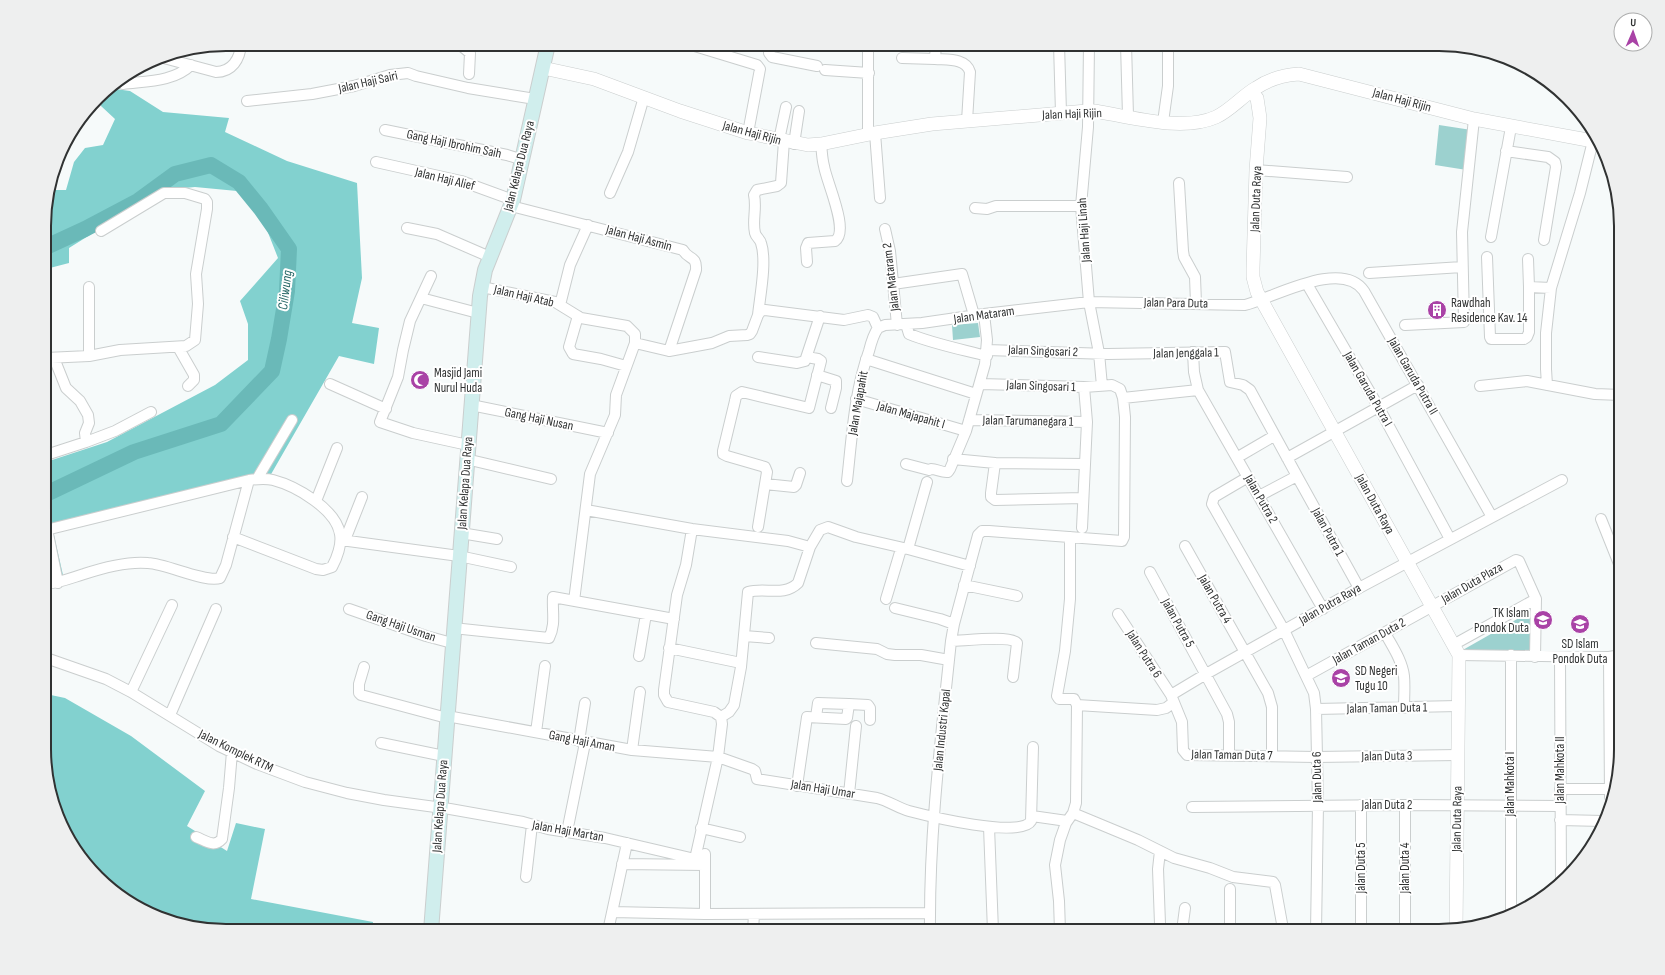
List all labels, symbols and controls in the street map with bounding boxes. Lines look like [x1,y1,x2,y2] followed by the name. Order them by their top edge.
[1613,12,1653,52] north arrow
[1630,16,1637,29] text: U
[336,67,399,97] street label: Jalan Haji Sairi
[1370,84,1433,115] street label: Jalan Haji Rijin
[1041,105,1102,123] street label: Jalan Haji Rijin
[720,117,783,148] street label: Jalan Haji Rijin
[500,119,538,214] street label: Jalan Kelapa Dua Raya
[405,126,503,162] street label: Gang Haji Ibrohim Saih
[413,164,477,194] street label: Jalan Haji Alief
[1247,166,1265,233] street label: Jalan Duta Raya
[1074,197,1094,264] street label: Jalan Haji Linah
[603,221,674,254] street label: Jalan Haji Asmin
[879,242,903,313] street label: Jalan Mataram 2
[274,269,296,311] water label: Ciliwung
[491,281,556,311] street label: Jalan Haji Atab
[1143,294,1208,312] street label: Jalan Para Duta
[1451,295,1528,326] place label: Rawdhah Residence Kav. 14
[1426,299,1448,321] building icon: Rawdhah Residence Kav. 14
[952,303,1015,327] street label: Jalan Mataram
[1384,334,1442,417] street label: Jalan Garuda Putra II
[1007,342,1078,360] street label: Jalan Singosari 2
[1152,344,1219,362] street label: Jalan Jenggala 1
[1340,348,1396,429] street label: Jalan Garuda Putra I
[434,365,482,396] place label: Masjid Jami Nurul Huda
[409,369,431,391] mosque icon: Masjid Jami Nurul Huda
[844,370,872,437] street label: Jalan Majapahit
[1005,377,1076,395] street label: Jalan Singosari 1
[874,397,947,432] street label: Jalan Majapahit I
[503,404,575,434] street label: Gang Haji Nusan
[982,412,1074,430] street label: Jalan Tarumanegara 1
[454,436,476,531] street label: Jalan Kelapa Dua Raya
[1351,470,1398,537] street label: Jalan Duta Raya
[1240,471,1281,526] street label: Jalan Putra 2
[1308,504,1348,559] street label: Jalan Putra 1
[1438,559,1505,607] street label: Jalan Duta Plaza
[1194,571,1236,627] street label: Jalan Putra 4
[1295,580,1364,629] street label: Jalan Putra Raya
[1158,595,1198,650] street label: Jalan Putra 5
[1474,605,1529,636] place label: TK Islam Pondok Duta
[364,607,438,645] street label: Gang Haji Usman
[1532,609,1554,631] school or university icon: TK Islam Pondok Duta
[1569,613,1591,635] school or university icon: SD Islam Pondok Duta
[1329,614,1408,668] street label: Jalan Taman Duta 2
[1122,626,1166,681] street label: Jalan Putra 6
[1552,636,1608,667] place label: SD Islam Pondok Duta
[1355,663,1397,694] place label: SD Negeri Tugu 10
[1330,667,1352,689] school or university icon: SD Negeri Tugu 10
[930,688,954,773] street label: Jalan Industri Kapal
[1346,699,1428,717] street label: Jalan Taman Duta 1
[195,726,276,776] street label: Jalan Komplek RTM
[547,727,617,755] street label: Gang Haji Aman
[1552,736,1568,805] street label: Jalan Mahkota II
[1190,746,1273,764] street label: Jalan Taman Duta 7
[1360,748,1413,764] street label: Jalan Duta 3
[1309,751,1325,804] street label: Jalan Duta 6
[1502,752,1518,817] street label: Jalan Mahkota I
[429,759,451,854] street label: Jalan Kelapa Dua Raya
[789,776,856,802] street label: Jalan Haji Umar
[1448,786,1466,853] street label: Jalan Duta Raya
[1361,797,1412,813] street label: Jalan Duta 2
[530,817,605,845] street label: Jalan Haji Martan
[1397,842,1413,894] street label: Jalan Duta 4
[1353,843,1369,894] street label: Jalan Duta 5

